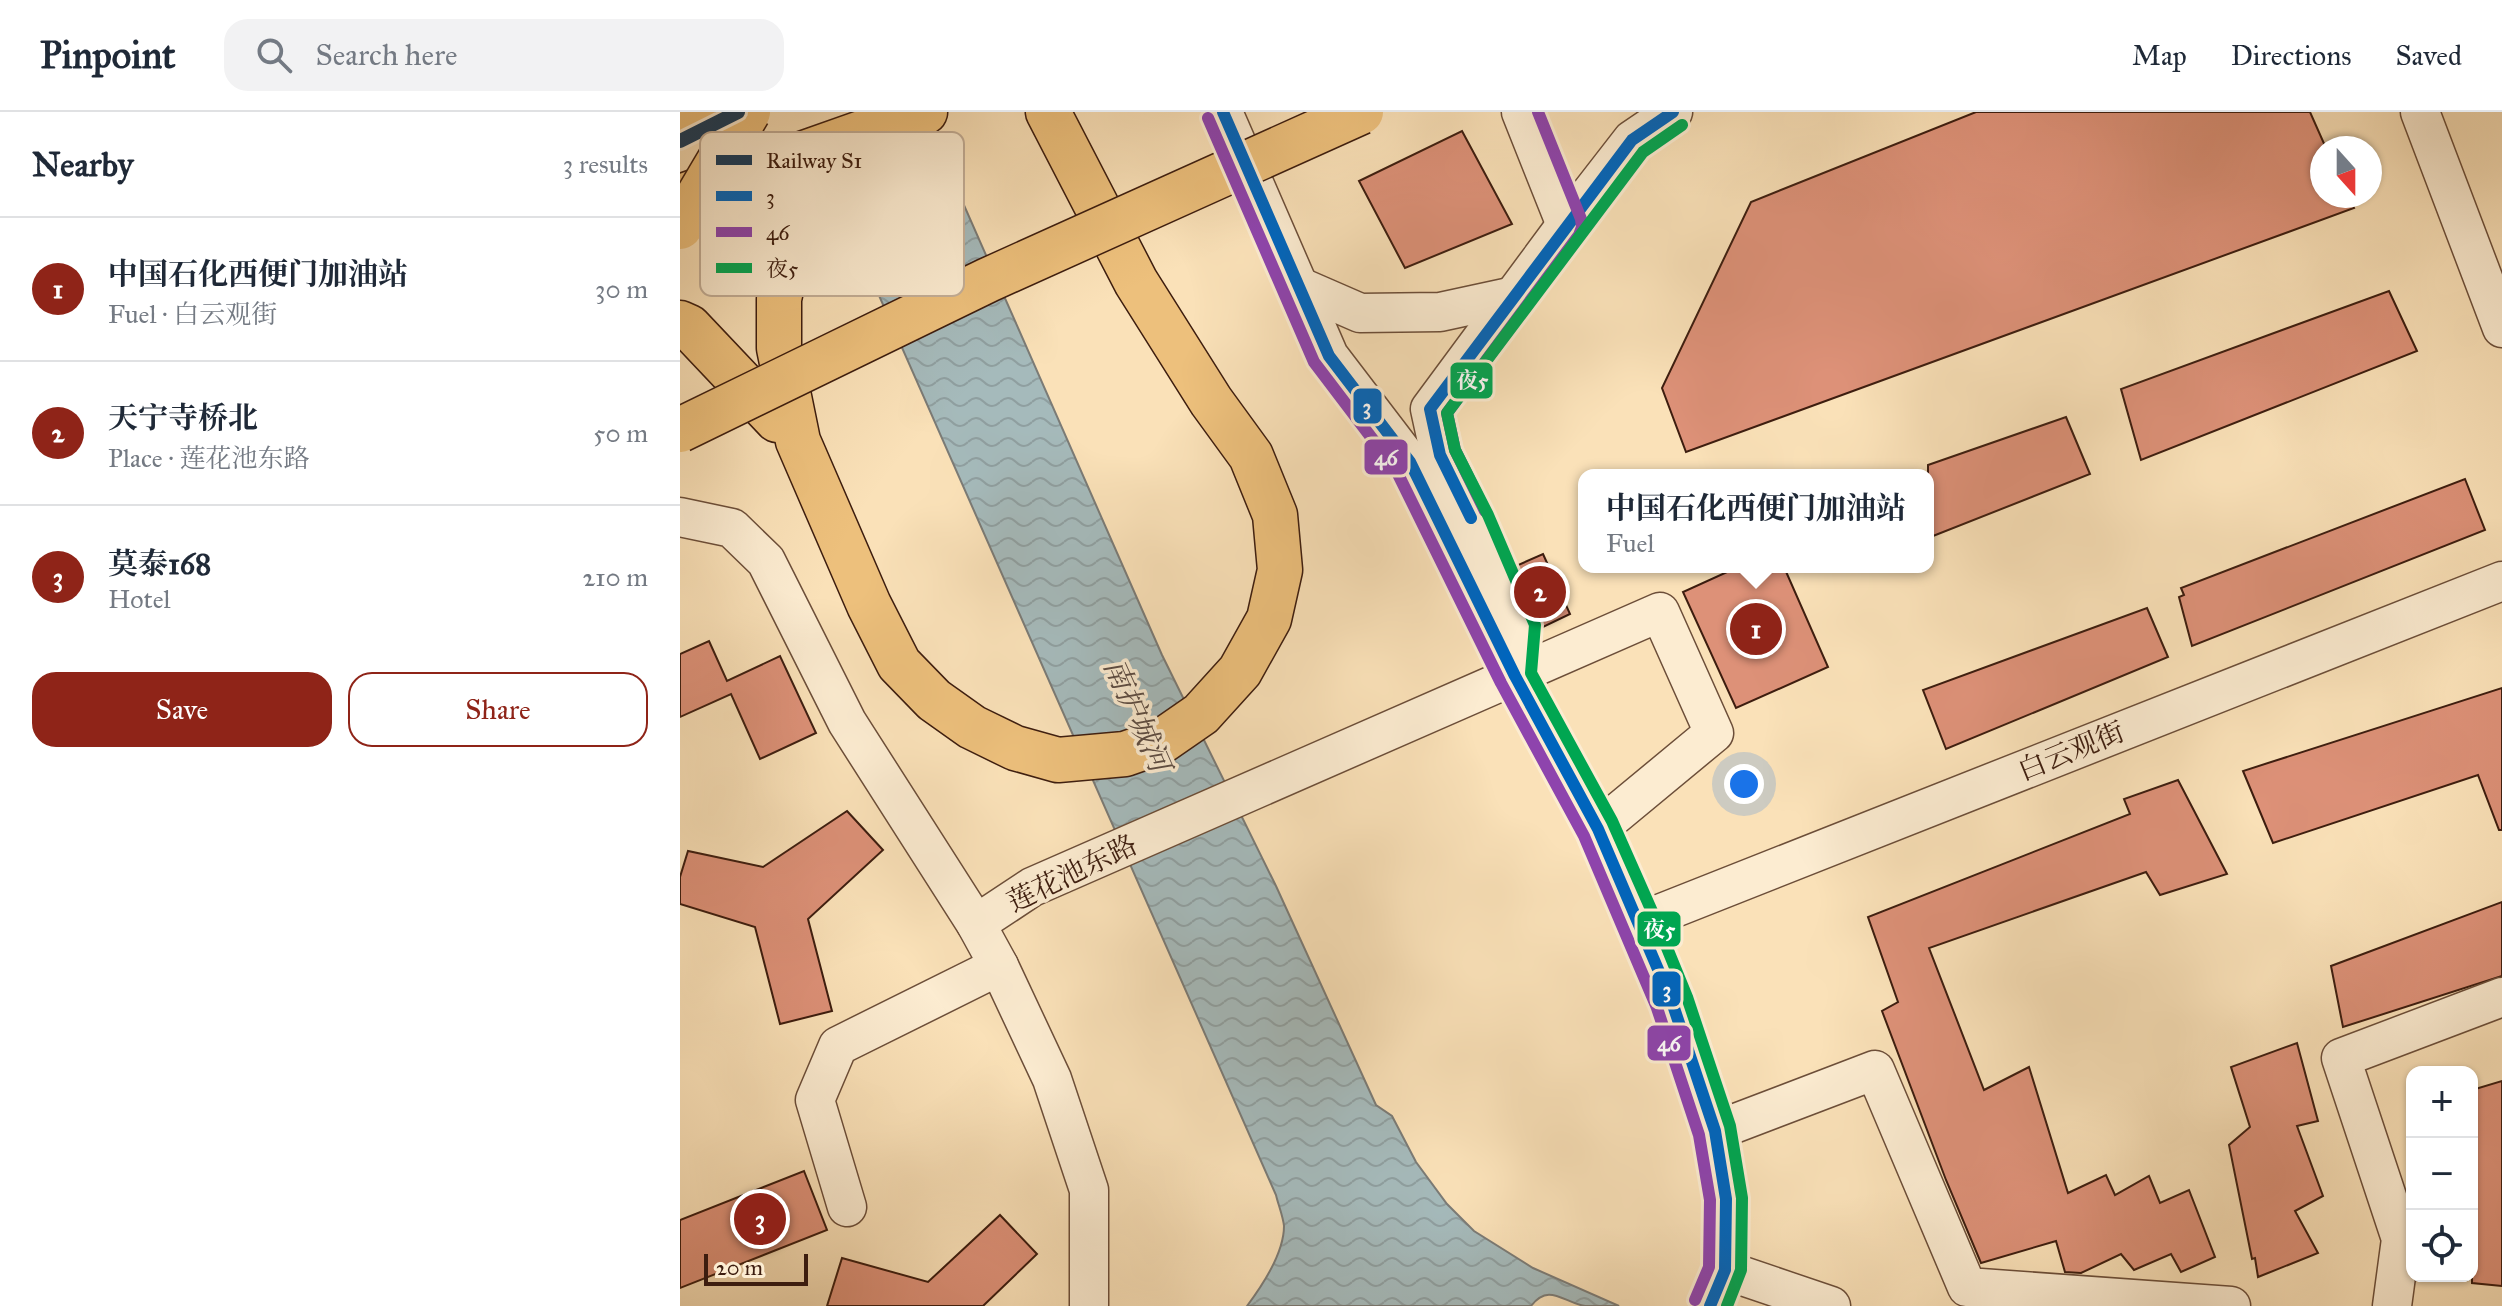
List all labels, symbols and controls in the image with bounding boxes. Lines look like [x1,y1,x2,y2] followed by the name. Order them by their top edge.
[224,19,784,91] search box
[40,32,176,78] text: Pinpoint
[252,33,296,77] icon: search
[316,37,457,73] text: Search here
[2132,38,2187,73] text: Map
[2231,38,2352,73] text: Directions
[2396,38,2462,73] text: Saved
[700,132,964,296] legend
[2310,136,2382,208] north arrow
[32,144,134,185] text: Nearby
[766,147,862,174] text: Railway S1
[563,148,648,180] text: 3 results
[766,183,775,210] text: 3
[766,219,790,246] text: 46
[766,255,798,282] text: 夜5
[108,256,408,292] text: 中国石化西便门加油站
[53,273,63,305] text: 1
[595,273,648,305] text: 30 m
[108,298,277,330] text: Fuel · 白云观街
[1449,361,1494,400] line badge: 夜5
[1456,367,1489,394] text: 夜5
[1352,387,1383,425] line badge: 3
[1363,393,1371,420] text: 3
[108,400,258,436] text: 天宁寺桥北
[52,417,64,449] text: 2
[593,417,648,449] text: 50 m
[1363,438,1409,476] line badge: 46
[108,442,310,474] text: Place · 莲花池东路
[1374,444,1399,471] text: 46
[1578,469,1934,573] popup
[1606,490,1906,526] text: 中国石化西便门加油站
[1606,527,1654,559] text: Fuel
[108,546,211,582] text: 莫泰168
[53,561,63,593] text: 3
[582,561,648,593] text: 210 m
[1514,562,1566,622] pin: 2
[108,583,171,615] text: Hotel
[1730,599,1782,659] pin: 1
[1096,653,1180,782] water label: 南护城河
[32,672,332,747] button: Save
[348,672,648,747] button: Share
[2013,714,2129,788] street label: 白云观街
[1724,764,1764,804] your location
[1001,827,1143,919] street label: 莲花池东路
[1636,910,1682,948] line badge: 夜5
[1643,916,1676,943] text: 夜5
[1651,970,1682,1008] line badge: 3
[1663,976,1671,1003] text: 3
[1646,1024,1692,1062] line badge: 46
[1657,1030,1682,1057] text: 46
[2406,1066,2478,1282] map controls
[2406,1066,2478,1138] button: +
[2406,1138,2478,1210] button: −
[734,1189,786,1249] pin: 3
[2406,1210,2478,1282] button: locate
[704,1250,808,1286] scale bar
[716,1254,763,1281] text: 20 m

